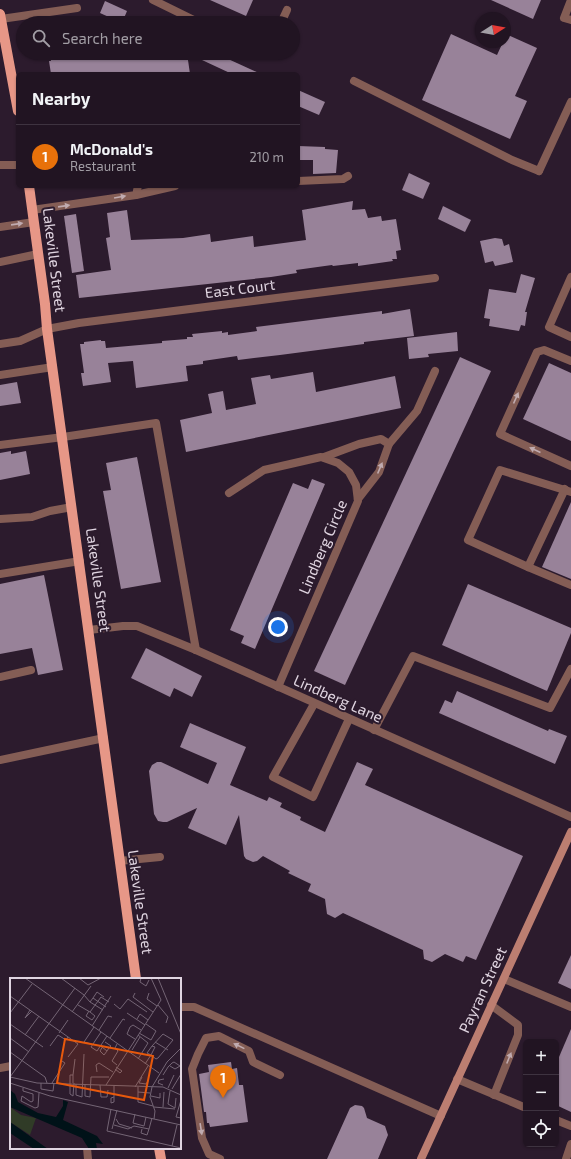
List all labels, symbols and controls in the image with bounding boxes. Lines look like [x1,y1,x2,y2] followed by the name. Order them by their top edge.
[475,12,511,48] north arrow
[16,16,300,60] search box
[30,27,52,49] icon: search
[62,29,143,47] text: Search here
[32,88,90,108] text: Nearby
[70,140,153,158] text: McDonald's
[42,149,48,165] text: 1
[249,149,284,165] text: 210 m
[70,158,136,174] text: Restaurant
[114,194,126,200] one-way arrow
[58,203,70,209] one-way arrow
[40,207,70,313] street label: Lakeville Street
[11,221,23,227] one-way arrow
[204,275,276,301] street label: East Court
[513,392,519,404] one-way arrow
[530,447,541,453] one-way arrow
[377,462,383,473] one-way arrow
[294,497,350,597] street label: Lindberg Circle
[83,527,115,633] street label: Lakeville Street
[268,617,288,637] your location
[291,670,386,726] street label: Lindberg Lane
[125,849,157,955] street label: Lakeville Street
[454,943,510,1036] street label: Payran Street
[10,978,181,1149] inset map
[523,1039,559,1147] map controls
[523,1039,559,1075] button: +
[234,1043,245,1049] one-way arrow
[506,1052,512,1064] one-way arrow
[210,1065,236,1098] pin: 1
[523,1075,559,1111] button: −
[523,1111,559,1147] button: locate
[198,1123,204,1135] one-way arrow

